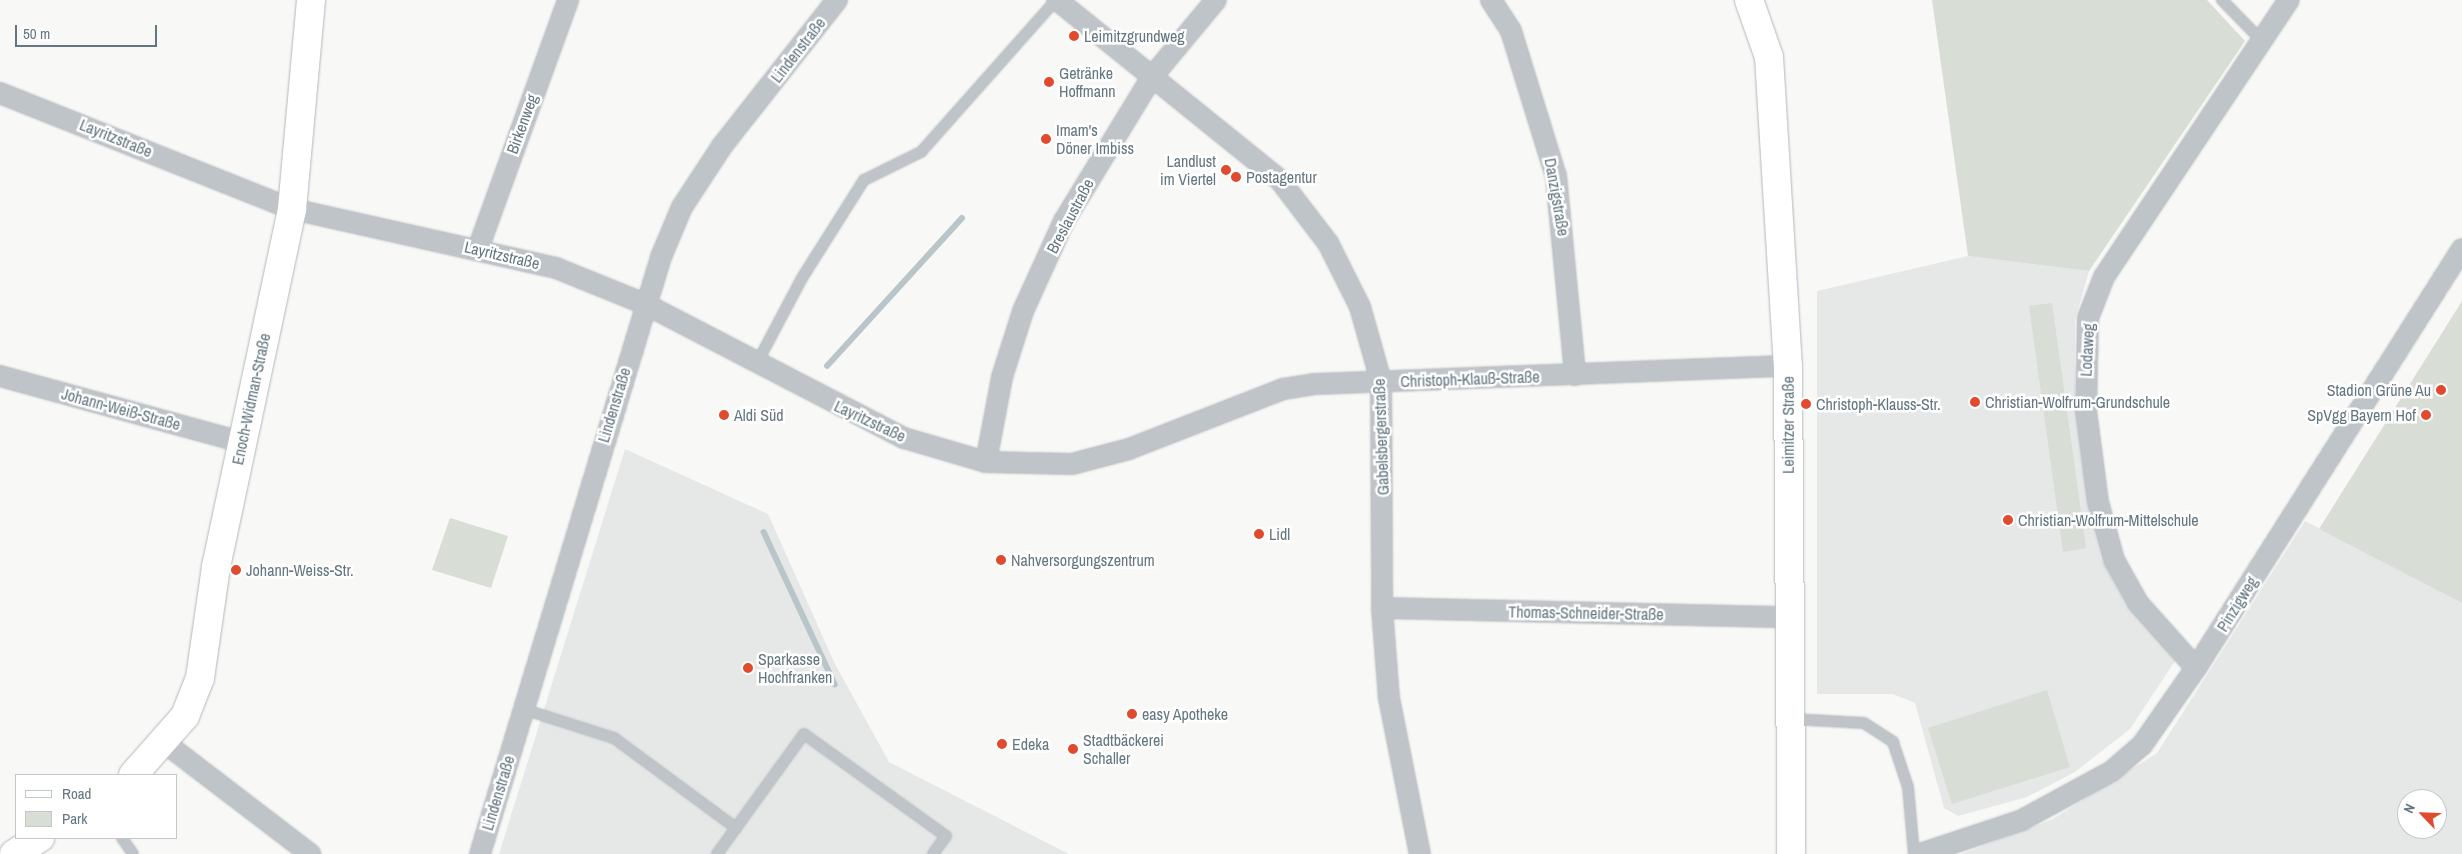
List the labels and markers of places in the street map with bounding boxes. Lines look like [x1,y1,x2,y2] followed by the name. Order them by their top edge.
[1084,26,1185,46] place label: Leimitzgrundweg
[1068,30,1080,42] marker: Leimitzgrundweg
[1059,63,1116,101] place label: Getränke Hoffmann
[1043,76,1055,88] marker: Getränke Hoffmann
[1056,120,1134,158] place label: Imam's Döner Imbiss
[1040,133,1052,145] marker: Imam's Döner Imbiss
[1160,151,1216,189] place label: Landlust im Viertel
[1220,164,1232,176] marker: Landlust im Viertel
[1246,167,1317,187] place label: Postagentur
[1230,171,1242,183] marker: Postagentur
[2326,380,2431,400] place label: Stadion Grüne Au
[2435,384,2447,396] marker: Stadion Grüne Au
[1985,392,2170,412] place label: Christian-Wolfrum-Grundschule
[1816,394,1941,414] place label: Christoph-Klauss-Str.
[1969,396,1981,408] marker: Christian-Wolfrum-Grundschule
[1800,398,1812,410] marker: Christoph-Klauss-Str.
[734,405,784,425] place label: Aldi Süd
[2307,405,2416,425] place label: SpVgg Bayern Hof
[718,409,730,421] marker: Aldi Süd
[2420,409,2432,421] marker: SpVgg Bayern Hof
[2018,510,2199,530] place label: Christian-Wolfrum-Mittelschule
[2002,514,2014,526] marker: Christian-Wolfrum-Mittelschule
[1269,524,1290,544] place label: Lidl
[1253,528,1265,540] marker: Lidl
[1011,550,1155,570] place label: Nahversorgungszentrum
[995,554,1007,566] marker: Nahversorgungszentrum
[246,560,354,580] place label: Johann-Weiss-Str.
[230,564,242,576] marker: Johann-Weiss-Str.
[758,649,832,687] place label: Sparkasse Hochfranken
[742,662,754,674] marker: Sparkasse Hochfranken
[1142,704,1229,724] place label: easy Apotheke
[1126,708,1138,720] marker: easy Apotheke
[1083,730,1164,768] place label: Stadtbäckerei Schaller
[1012,734,1049,754] place label: Edeka
[996,738,1008,750] marker: Edeka
[1067,743,1079,755] marker: Stadtbäckerei Schaller

